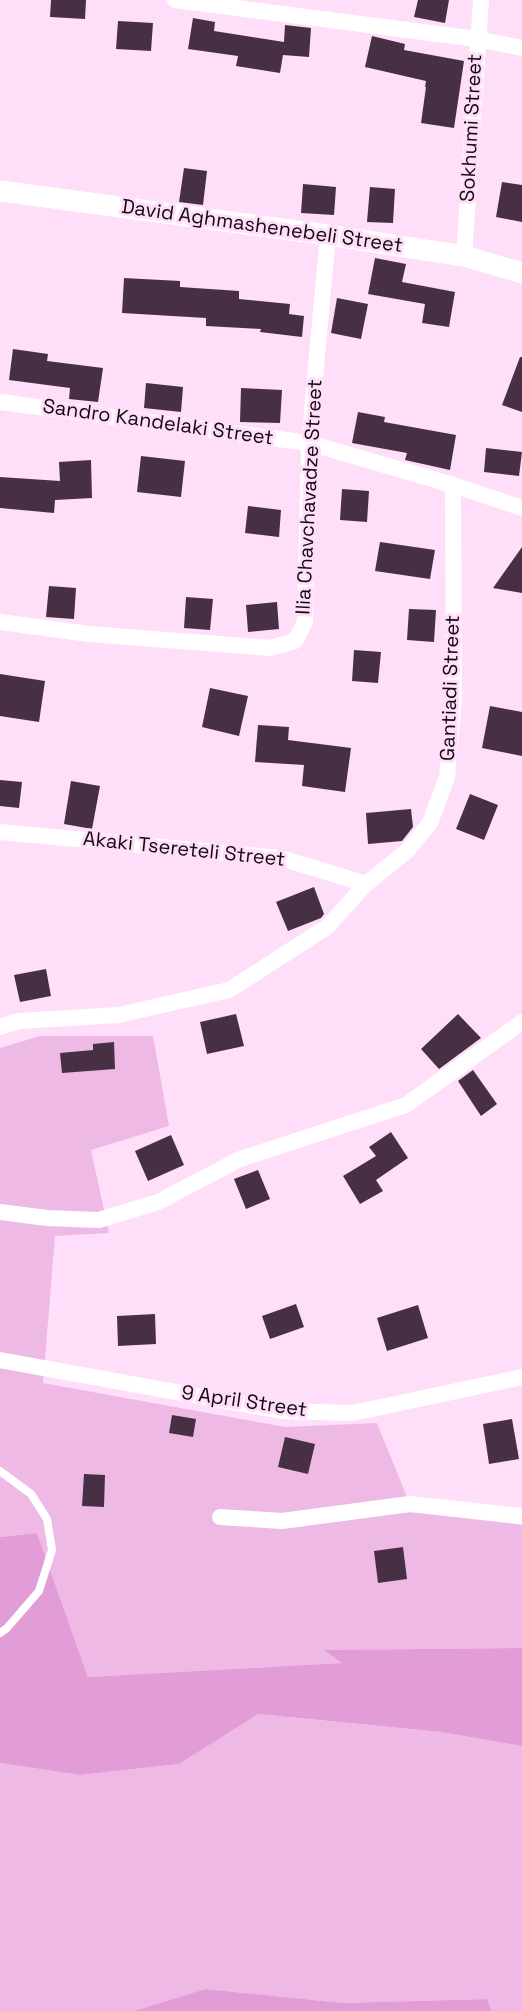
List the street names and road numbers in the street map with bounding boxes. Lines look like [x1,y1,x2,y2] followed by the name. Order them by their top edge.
[456,53,488,203] street label: Sokhumi Street
[120,195,404,259] street label: David Aghmashenebeli Street
[292,379,328,615] street label: Ilia Chavchavadze Street
[41,395,275,451] street label: Sandro Kandelaki Street
[436,615,466,761] street label: Gantiadi Street
[82,827,286,873] street label: Akaki Tsereteli Street
[180,1381,308,1423] street label: 9 April Street

